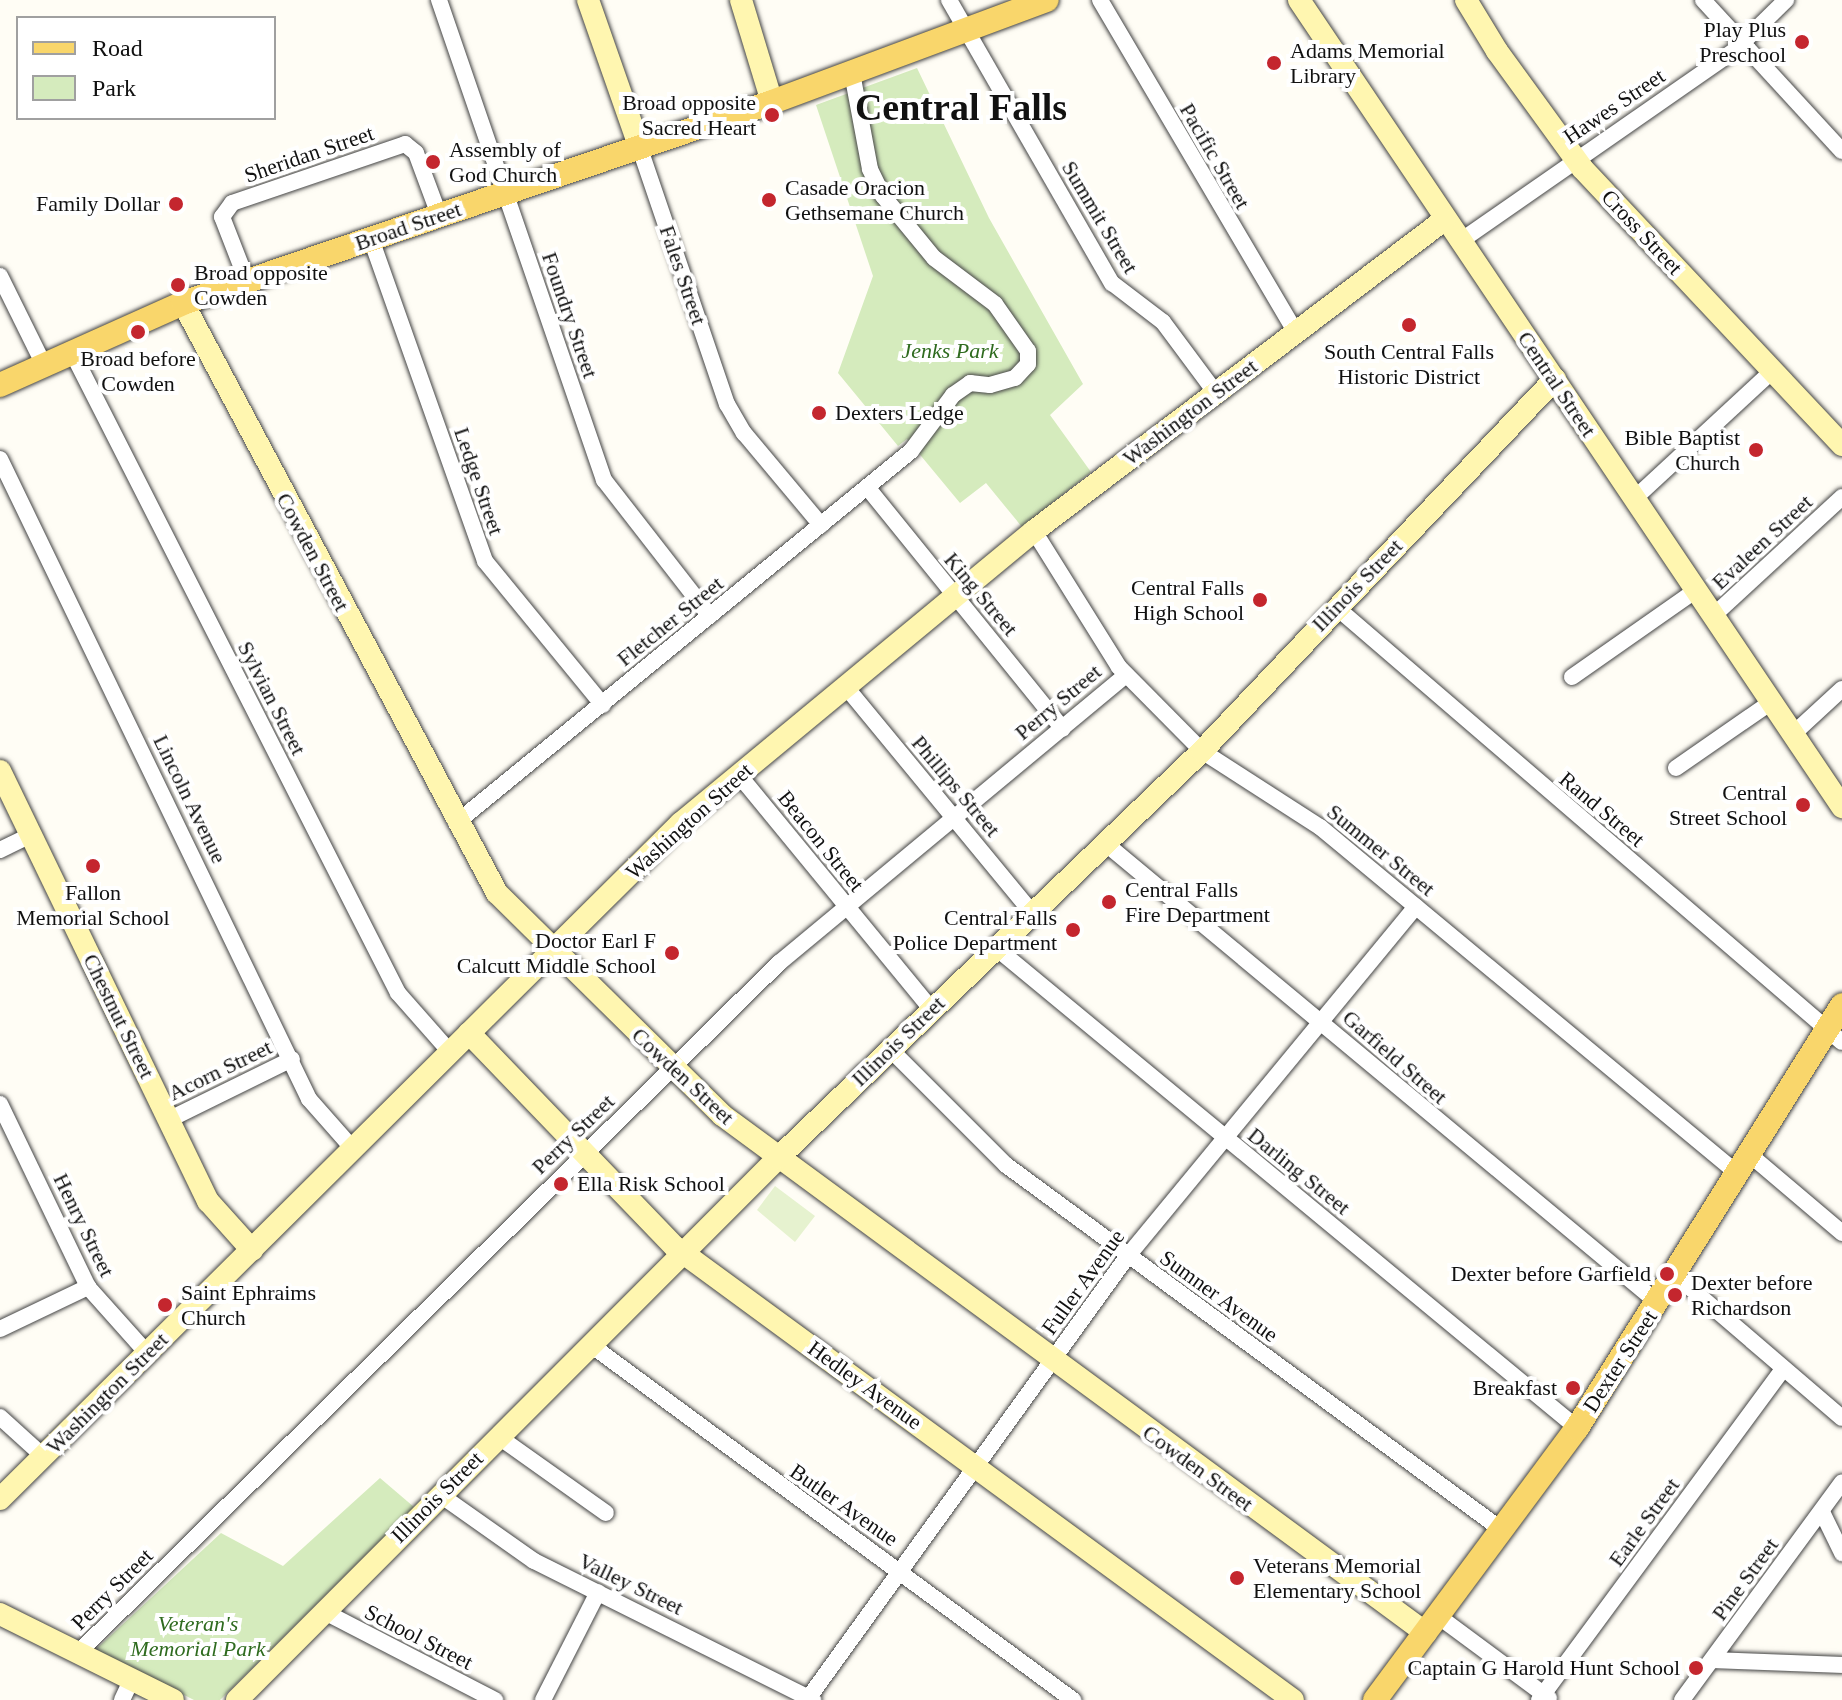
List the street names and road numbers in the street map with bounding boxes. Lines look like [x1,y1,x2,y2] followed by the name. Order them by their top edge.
[1558,62,1670,150] street label: Hawes Street
[1174,98,1256,214] street label: Pacific Street
[241,120,377,188] street label: Sheridan Street
[1056,156,1144,278] street label: Summit Street
[1596,184,1688,280] street label: Cross Street
[351,196,465,256] street label: Broad Street
[654,222,712,328] street label: Fales Street
[536,249,604,381] street label: Foundry Street
[1512,326,1602,442] street label: Central Street
[1118,353,1262,471] street label: Washington Street
[448,424,510,538] street label: Ledge Street
[271,488,355,616] street label: Cowden Street
[1706,489,1818,595] street label: Evaleen Street
[1306,533,1408,637] street label: Illinois Street
[938,547,1024,641] street label: King Street
[612,570,728,672] street label: Fletcher Street
[232,637,312,759] street label: Sylvian Street
[1010,658,1106,746] street label: Perry Street
[147,730,233,868] street label: Lincoln Avenue
[906,730,1006,842] street label: Phillips Street
[620,757,758,885] street label: Washington Street
[1554,766,1650,852] street label: Rand Street
[772,785,870,897] street label: Beacon Street
[1322,798,1440,902] street label: Summer Street
[78,950,160,1082] street label: Chestnut Street
[846,990,950,1092] street label: Illinois Street
[1337,1004,1453,1110] street label: Garfield Street
[626,1022,740,1130] street label: Cowden Street
[164,1034,276,1106] street label: Acorn Street
[526,1088,620,1180] street label: Perry Street
[1243,1122,1355,1220] street label: Darling Street
[48,1169,120,1281] street label: Henry Street
[1036,1224,1130,1340] street label: Fuller Avenue
[1154,1244,1284,1348] street label: Sumner Avenue
[1577,1305,1663,1417] street label: Dexter Street
[41,1327,173,1459] street label: Washington Street
[802,1334,928,1436] street label: Hedley Avenue
[1138,1419,1258,1517] street label: Cowden Street
[386,1446,488,1548] street label: Illinois Street
[784,1458,904,1552] street label: Butler Avenue
[1603,1472,1685,1572] street label: Earle Street
[1706,1532,1784,1626] street label: Pine Street
[66,1543,158,1635] street label: Perry Street
[574,1547,688,1621] street label: Valley Street
[360,1598,478,1676] street label: School Street

